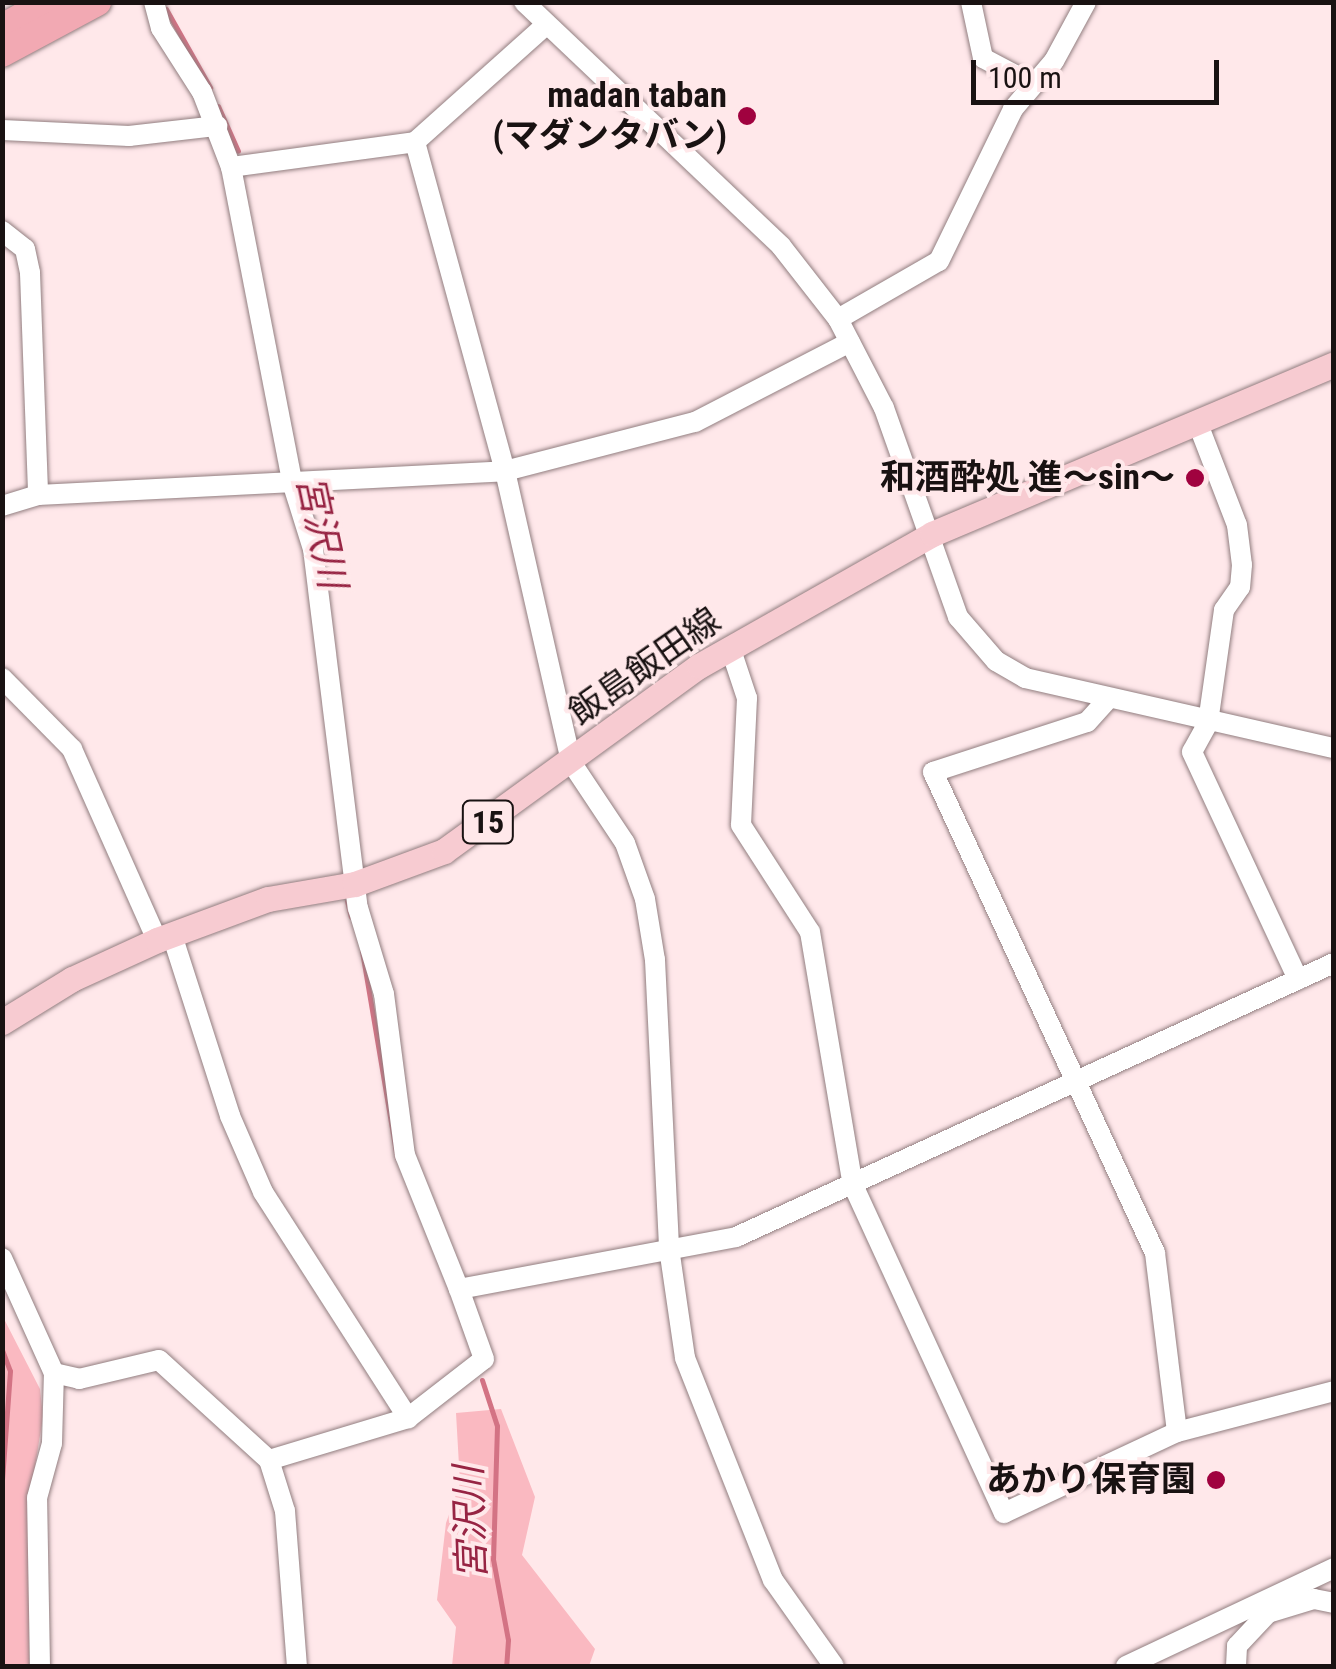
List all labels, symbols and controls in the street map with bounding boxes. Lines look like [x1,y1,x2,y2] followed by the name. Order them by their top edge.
[976,40,1224,102] scale bar
[988,60,1062,95] text: 100 m
[494,75,727,157] place label: madan taban (マダンタバン)
[736,105,758,127] marker: madan taban (マダンタバン)
[880,457,1175,499] place label: 和酒酔処 進〜sin〜
[1184,467,1206,489] marker: 和酒酔処 進〜sin〜
[287,472,355,592] water label: 宮沢川
[561,600,729,734] street label: 飯島飯田線
[460,795,516,849] road number: 15
[986,1459,1196,1501] place label: あかり保育園
[446,1465,496,1581] water label: 宮沢川
[1205,1469,1227,1491] marker: あかり保育園

